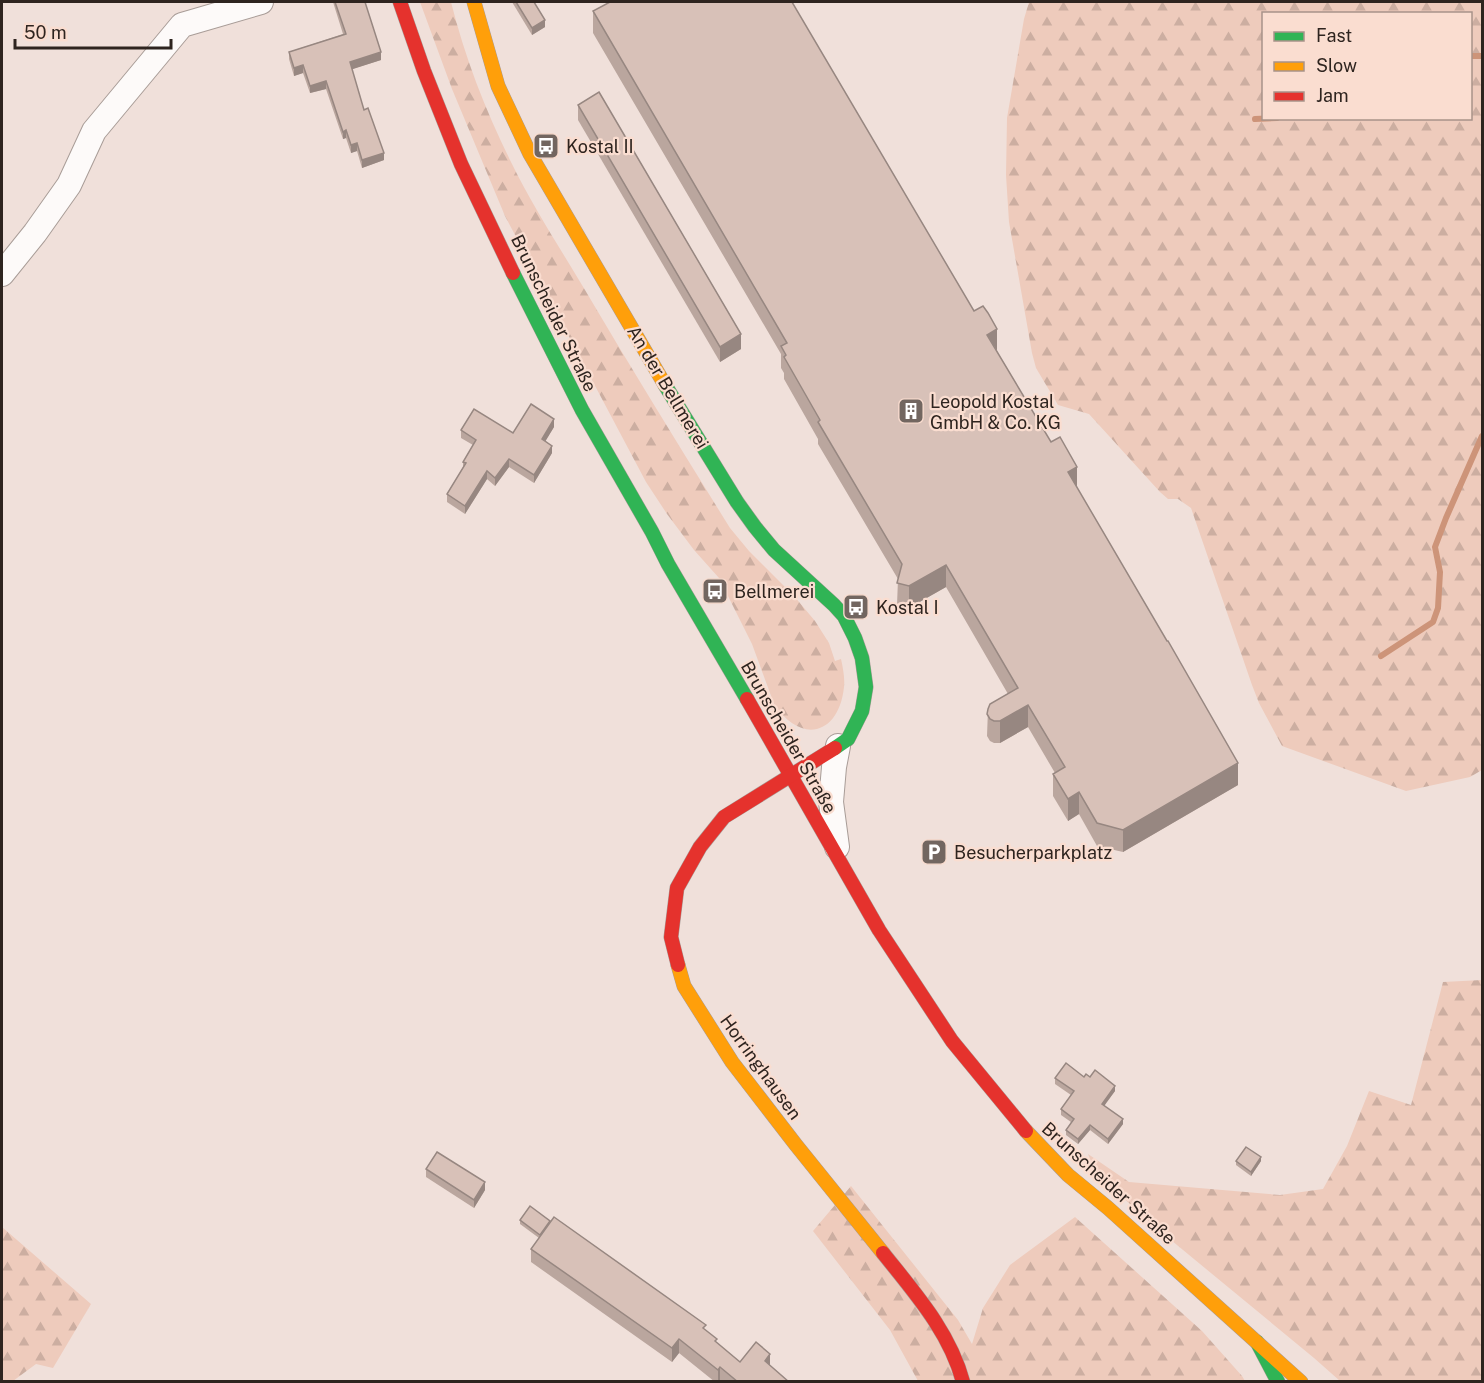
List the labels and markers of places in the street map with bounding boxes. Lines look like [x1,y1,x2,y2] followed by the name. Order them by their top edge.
[531,131,561,161] bus stop icon: Kostal II
[566,136,634,157] place label: Kostal II
[930,391,1061,433] place label: Leopold Kostal GmbH & Co. KG
[896,396,926,426] building icon: Leopold Kostal GmbH & Co. KG
[700,576,730,606] bus stop icon: Bellmerei
[734,581,814,602] place label: Bellmerei
[841,592,871,622] bus stop icon: Kostal I
[876,597,939,618] place label: Kostal I
[919,837,949,867] parking icon: Besucherparkplatz
[954,842,1112,863] place label: Besucherparkplatz

